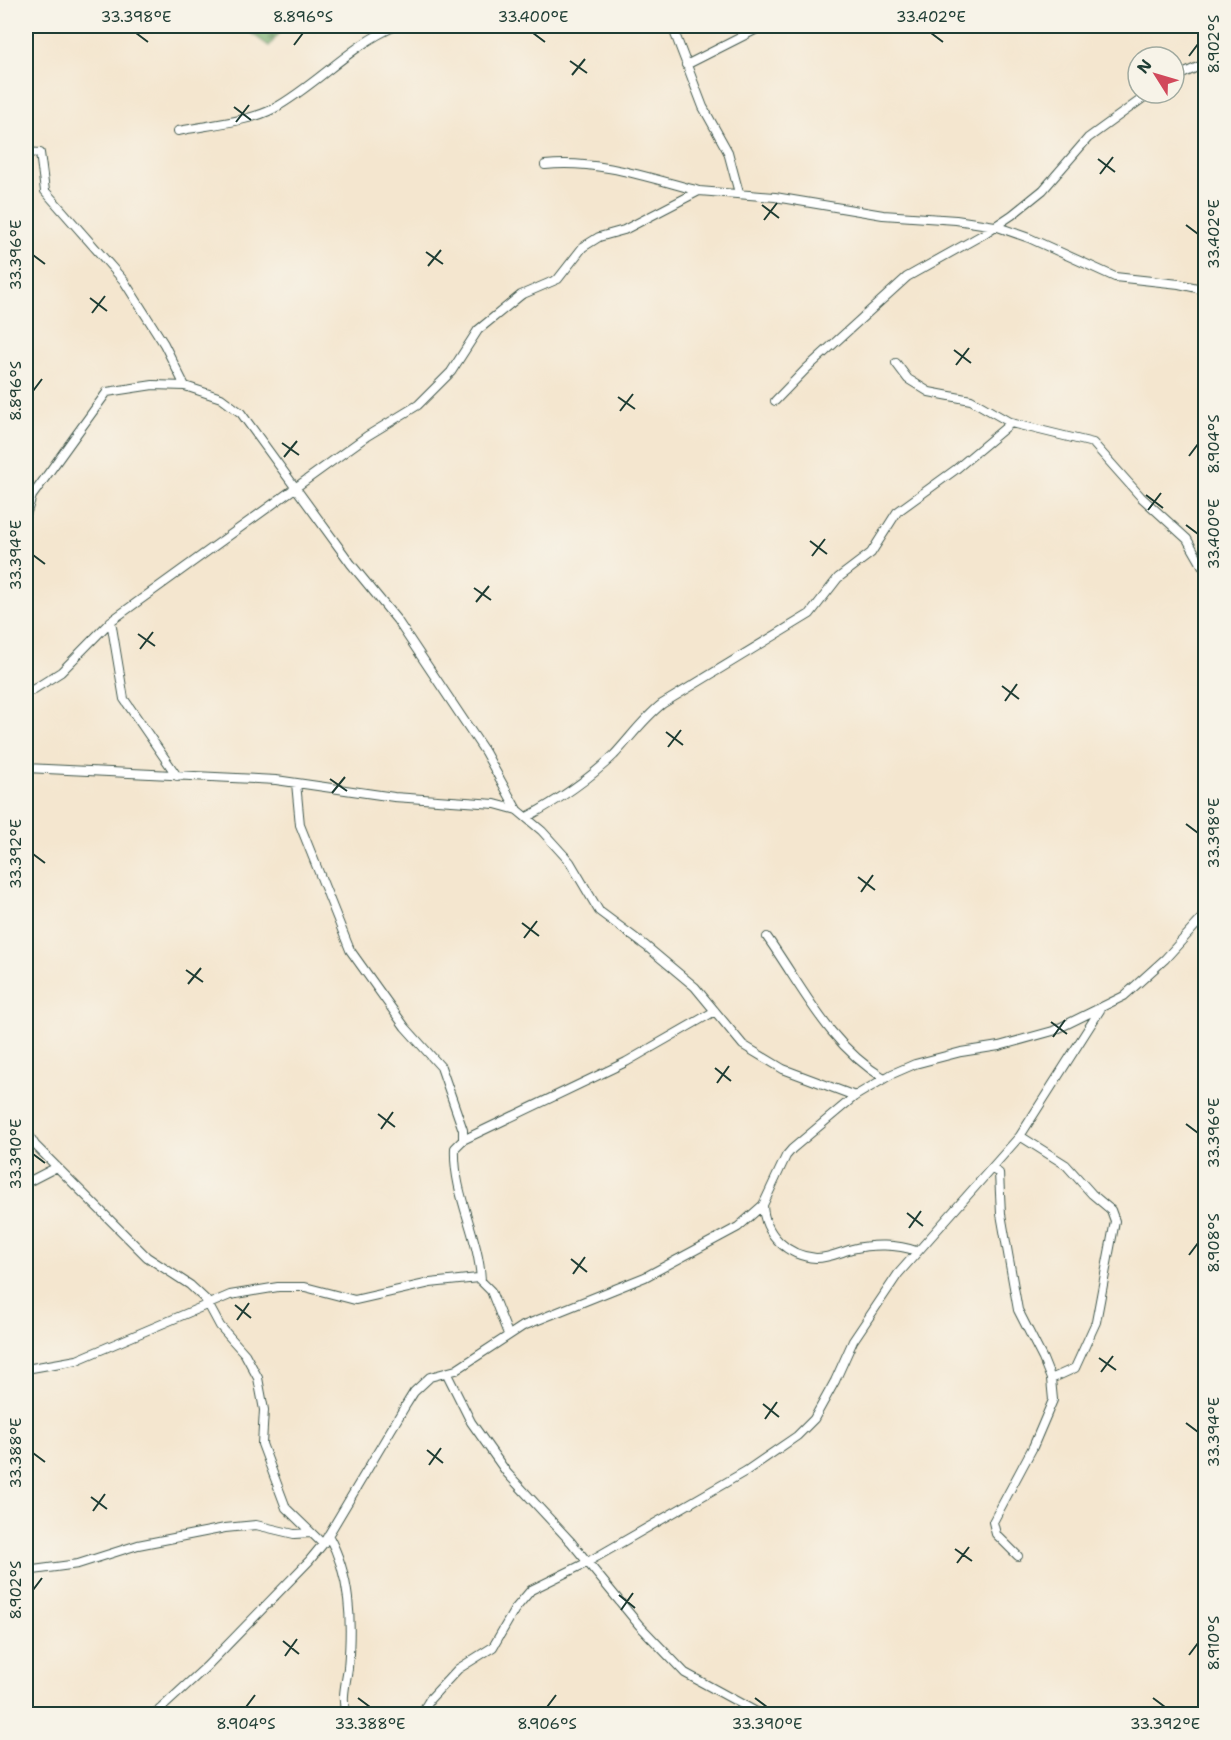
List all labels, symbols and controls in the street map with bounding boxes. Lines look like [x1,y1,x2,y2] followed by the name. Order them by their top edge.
[101,7,171,27] text: 33.398°E
[273,7,333,27] text: 8.896°S
[498,7,568,27] text: 33.400°E
[896,7,966,27] text: 33.402°E
[1204,15,1224,73] text: 8.902°S
[1126,45,1186,105] north arrow
[1132,55,1157,78] text: N
[1204,199,1224,269] text: 33.402°E
[6,220,26,290] text: 33.396°E
[6,361,26,421] text: 8.896°S
[1204,414,1224,474] text: 8.904°S
[1204,499,1224,569] text: 33.400°E
[6,520,26,590] text: 33.394°E
[1204,798,1224,868] text: 33.398°E
[6,819,26,889] text: 33.392°E
[1204,1098,1224,1168] text: 33.396°E
[6,1119,26,1189] text: 33.390°E
[1204,1213,1224,1273] text: 8.908°S
[1204,1397,1224,1467] text: 33.394°E
[6,1417,26,1489] text: 33.388°E
[6,1561,26,1619] text: 8.902°S
[1204,1616,1224,1670] text: 8.910°S
[216,1714,276,1734] text: 8.904°S
[334,1714,406,1734] text: 33.388°E
[517,1714,577,1734] text: 8.906°S
[732,1714,802,1734] text: 33.390°E
[1130,1714,1200,1734] text: 33.392°E

